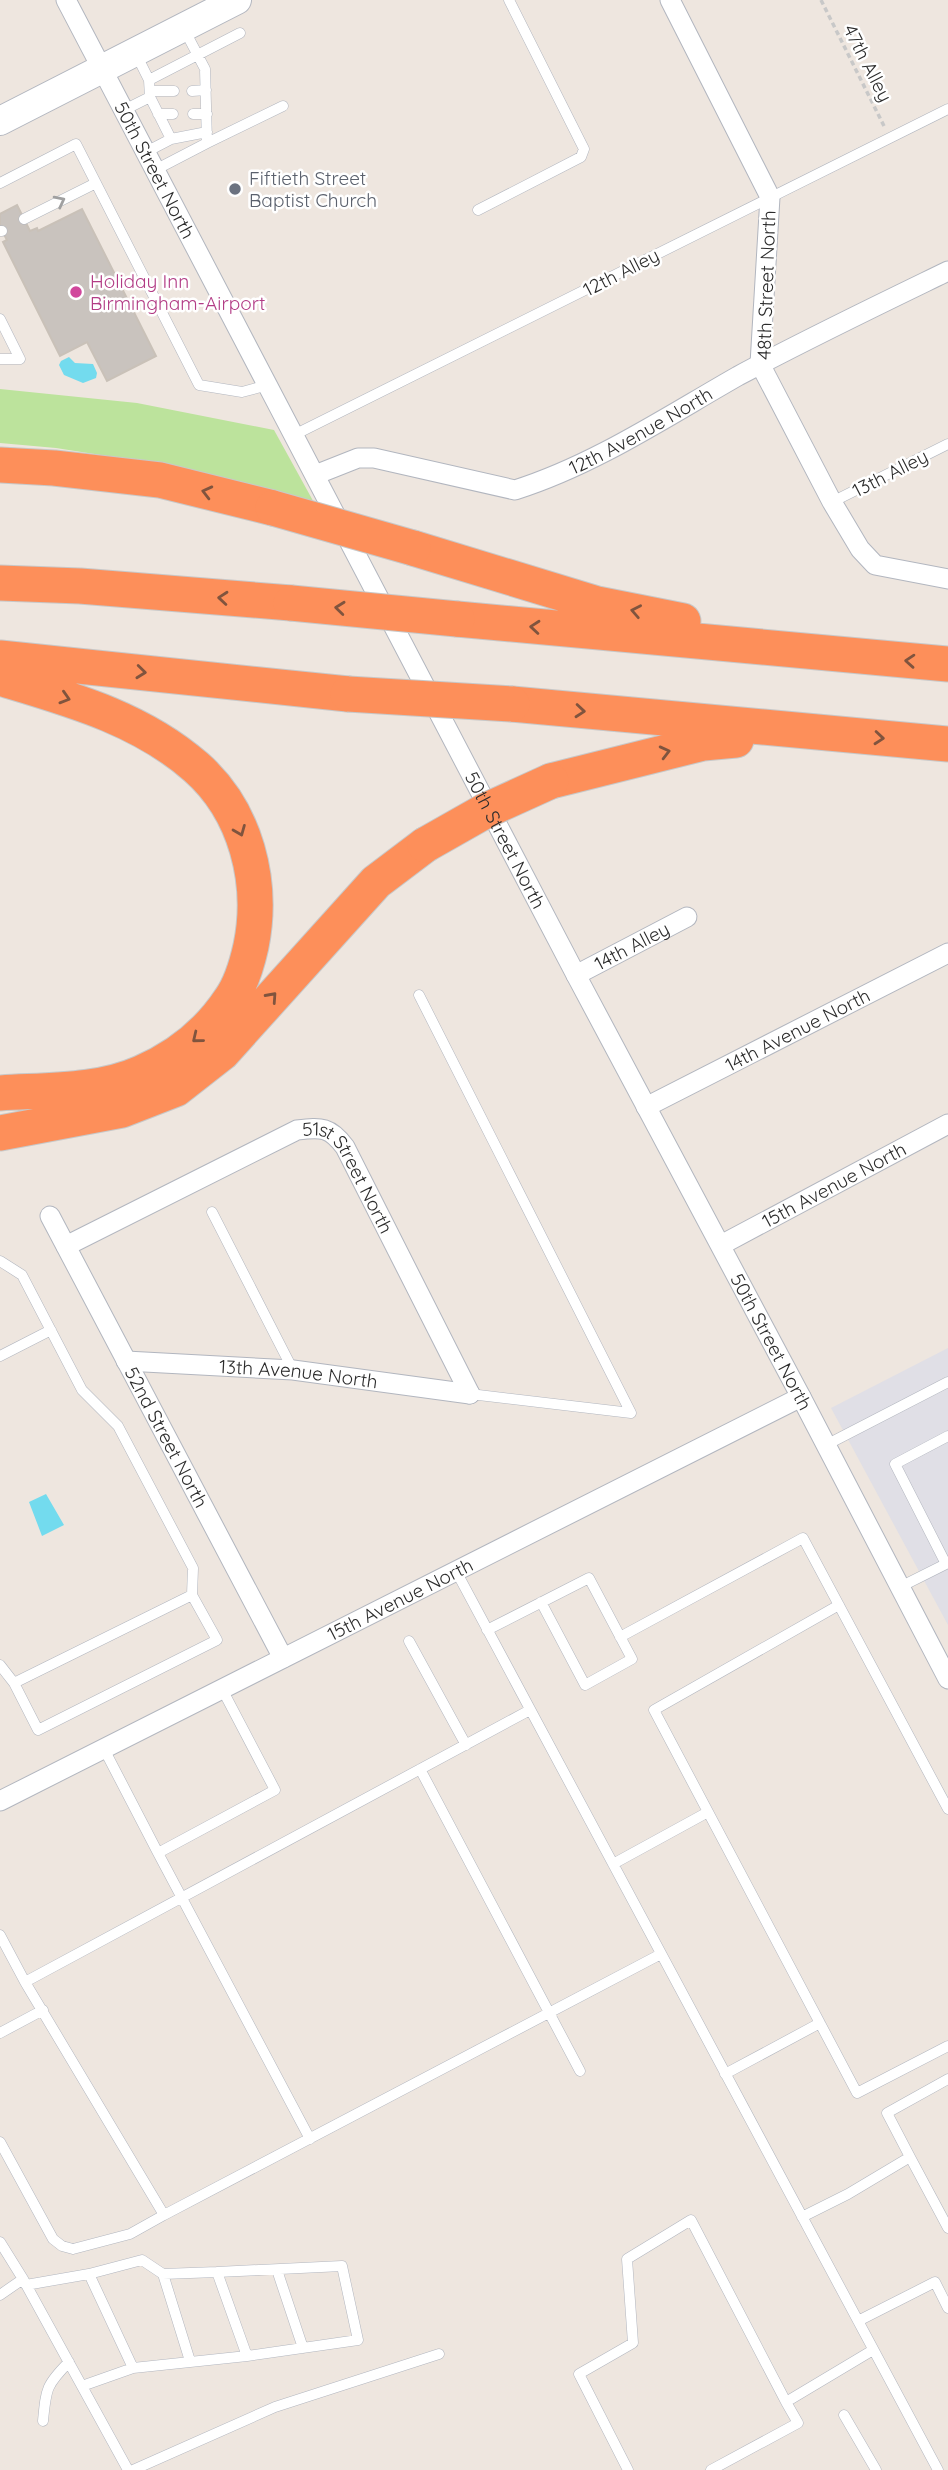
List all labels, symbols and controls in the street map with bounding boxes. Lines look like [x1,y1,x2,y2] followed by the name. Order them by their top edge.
[838,20,898,106] street label: 47th Alley
[109,98,201,243] street label: 50th Street North
[249,166,377,212] place label: Fiftieth Street Baptist Church
[227,181,243,197] marker: Fiftieth Street Baptist Church
[53,196,65,210] one-way arrow
[751,210,781,360] street label: 48th Street North
[579,243,663,301] street label: 12th Alley
[90,269,265,315] place label: Holiday Inn Birmingham-Airport
[68,284,84,300] marker: Holiday Inn Birmingham-Airport
[565,382,717,480] street label: 12th Avenue North
[848,444,932,502] street label: 13th Alley
[201,486,213,500] one-way arrow
[217,591,228,606] one-way arrow
[334,601,345,616] one-way arrow
[630,605,642,620] one-way arrow
[530,619,541,634] one-way arrow
[904,654,915,669] one-way arrow
[135,665,147,680] one-way arrow
[58,690,71,704] one-way arrow
[574,703,585,718] one-way arrow
[874,730,885,745] one-way arrow
[659,746,671,760] one-way arrow
[460,767,551,913] street label: 50th Street North
[232,824,246,836] one-way arrow
[590,916,674,975] street label: 14th Alley
[721,983,874,1077] street label: 14th Avenue North
[264,992,276,1005] one-way arrow
[192,1030,205,1042] one-way arrow
[301,1116,399,1237] street label: 51st Street North
[758,1137,910,1233] street label: 15th Avenue North
[725,1269,818,1414] street label: 50th Street North
[218,1354,379,1393] street label: 13th Avenue North
[120,1363,213,1512] street label: 52nd Street North
[323,1553,477,1646] street label: 15th Avenue North

